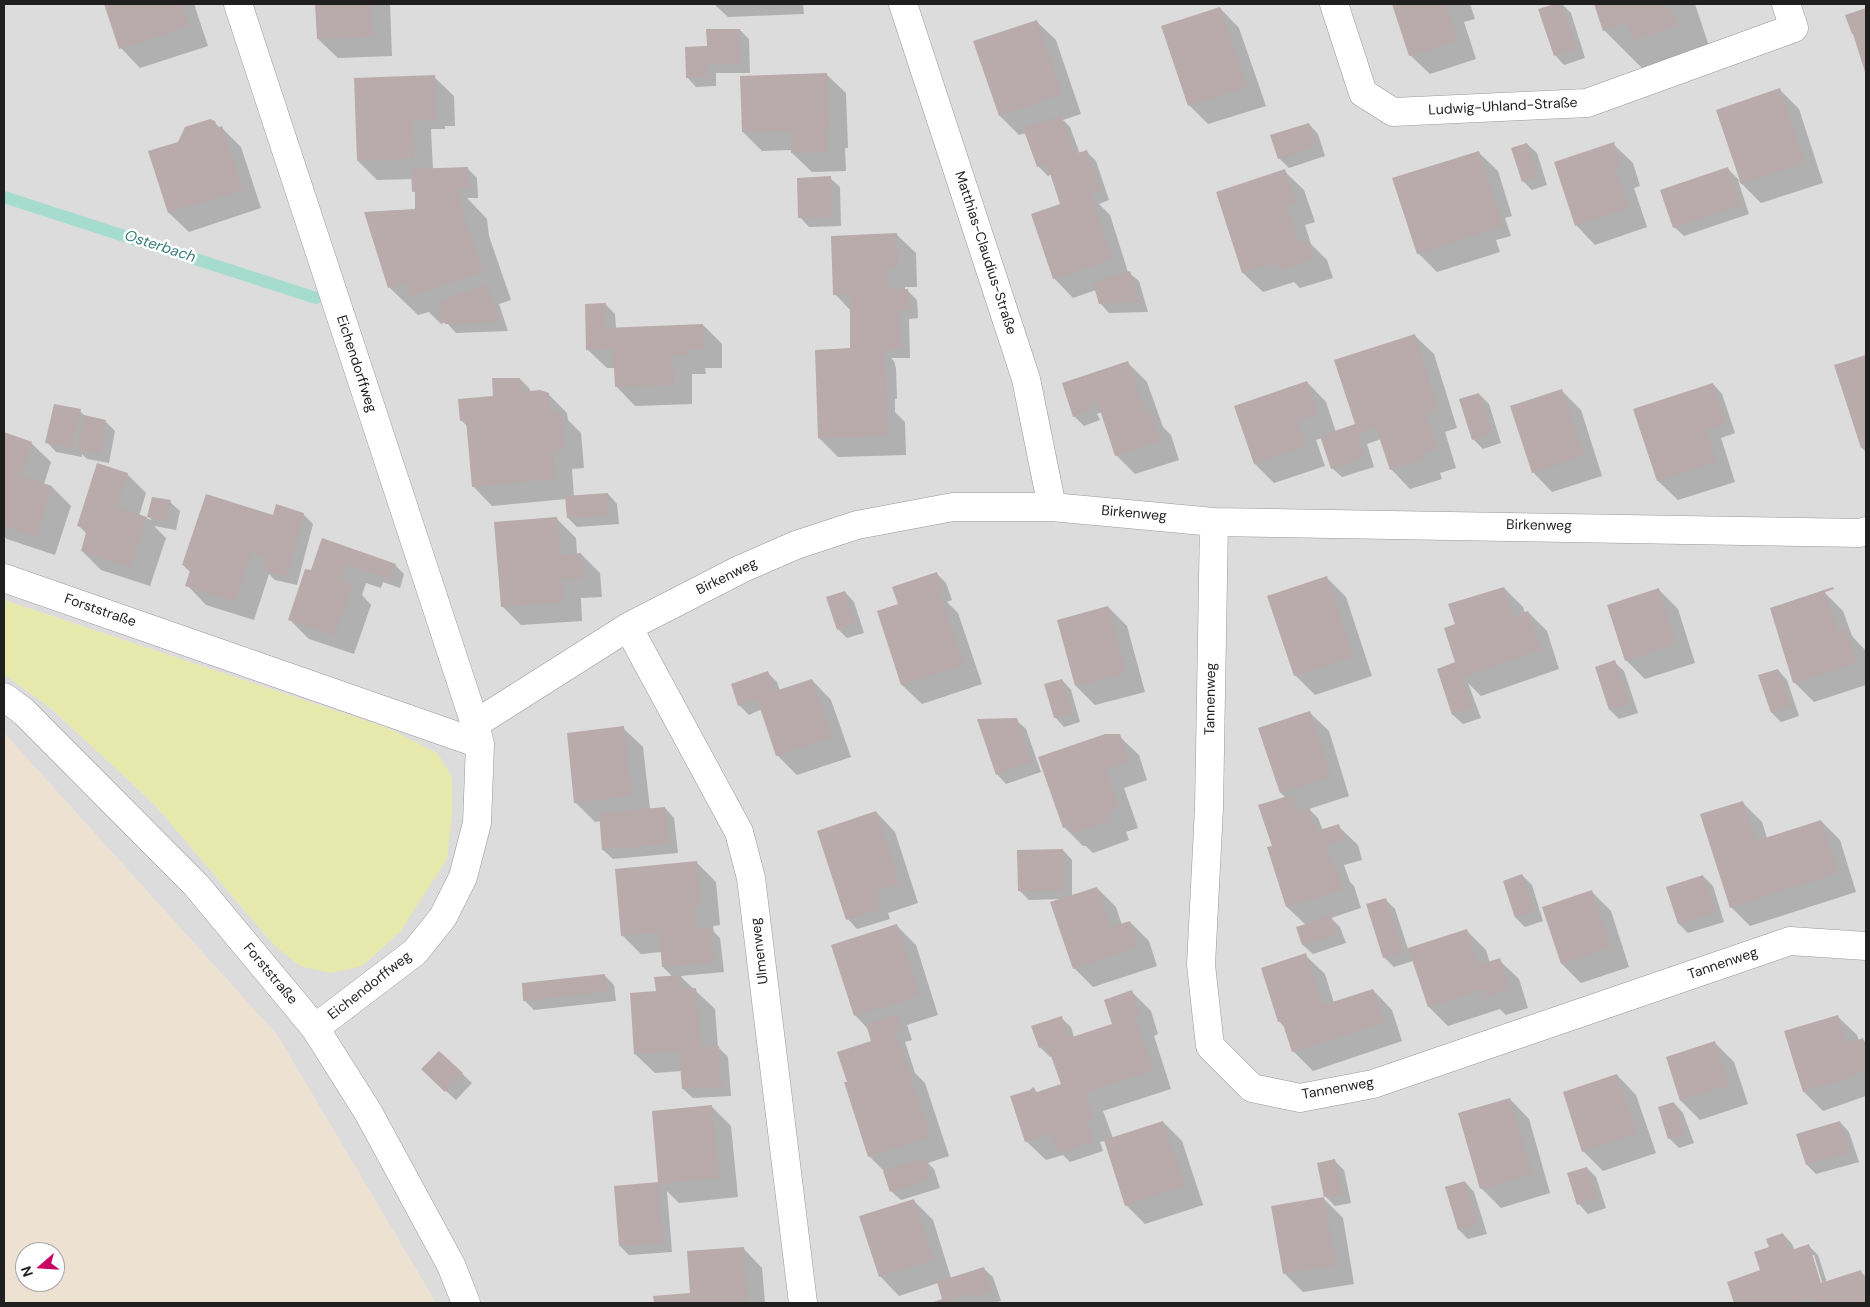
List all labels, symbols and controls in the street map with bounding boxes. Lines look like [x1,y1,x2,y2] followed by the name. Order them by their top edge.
[1428,95,1578,119] street label: Ludwig-Uhland-Straße
[951,169,1019,337] street label: Matthias-Claudius-Straße
[122,227,198,267] water label: Osterbach
[332,313,380,415] street label: Eichendorffweg
[1101,503,1167,525] street label: Birkenweg
[1506,517,1572,535] street label: Birkenweg
[694,555,760,599] street label: Birkenweg
[62,591,138,631] street label: Forststraße
[1202,663,1220,735] street label: Tannenweg
[748,917,772,985] street label: Ulmenweg
[239,940,301,1008] street label: Forststraße
[1686,944,1760,984] street label: Tannenweg
[325,948,415,1024] street label: Eichendorffweg
[1301,1074,1375,1104] street label: Tannenweg
[15,1242,65,1292] north arrow
[17,1264,37,1279] text: N

